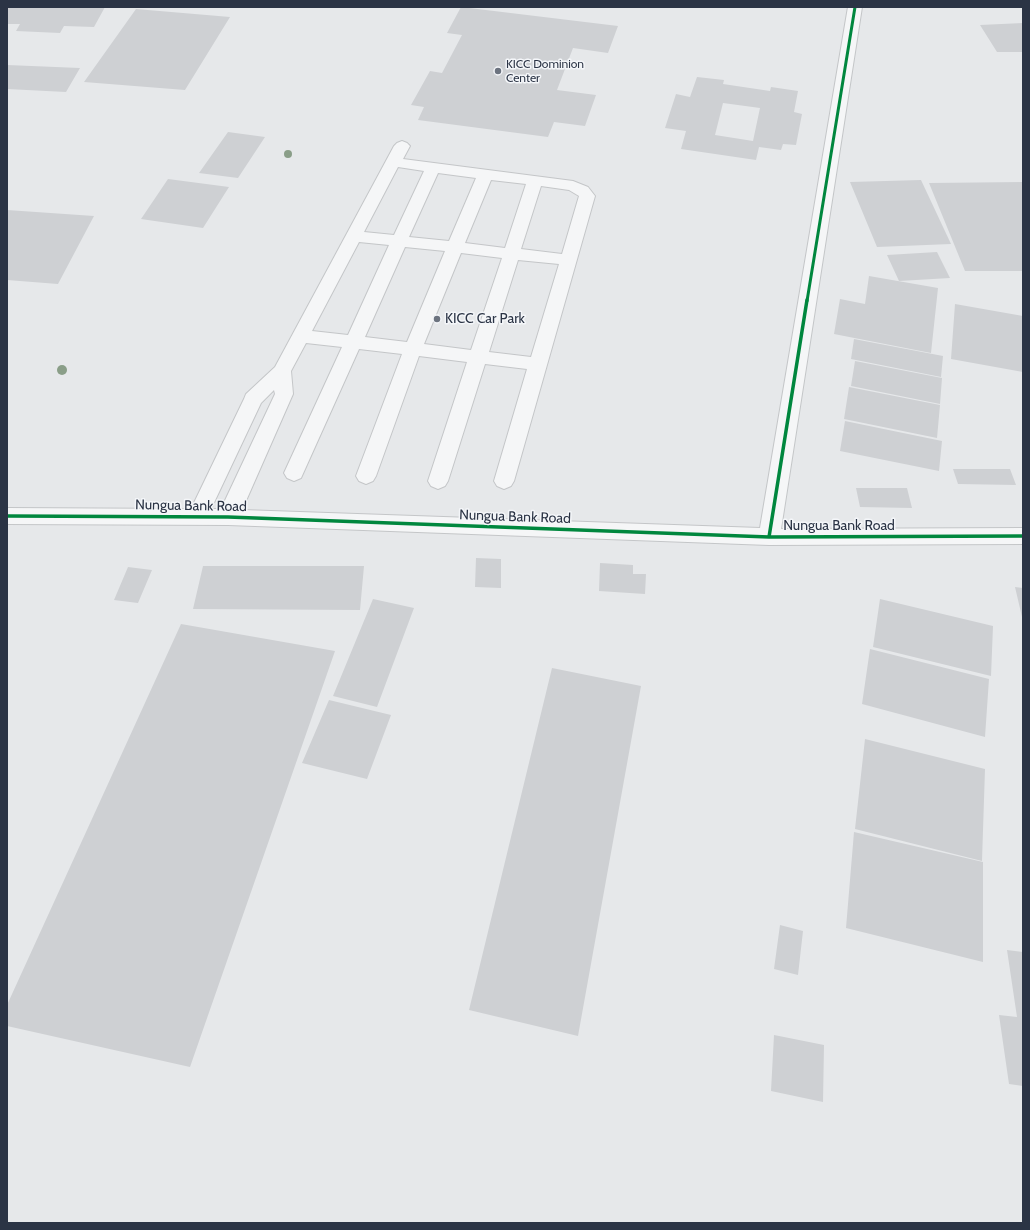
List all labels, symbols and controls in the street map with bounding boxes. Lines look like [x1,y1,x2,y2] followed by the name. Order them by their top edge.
[506,57,584,85] place label: KICC Dominion Center
[493,66,503,76] marker: KICC Dominion Center
[445,311,525,327] place label: KICC Car Park
[432,314,442,324] marker: KICC Car Park
[135,497,247,515] street label: Nungua Bank Road
[459,507,571,527] street label: Nungua Bank Road
[783,518,895,534] street label: Nungua Bank Road

